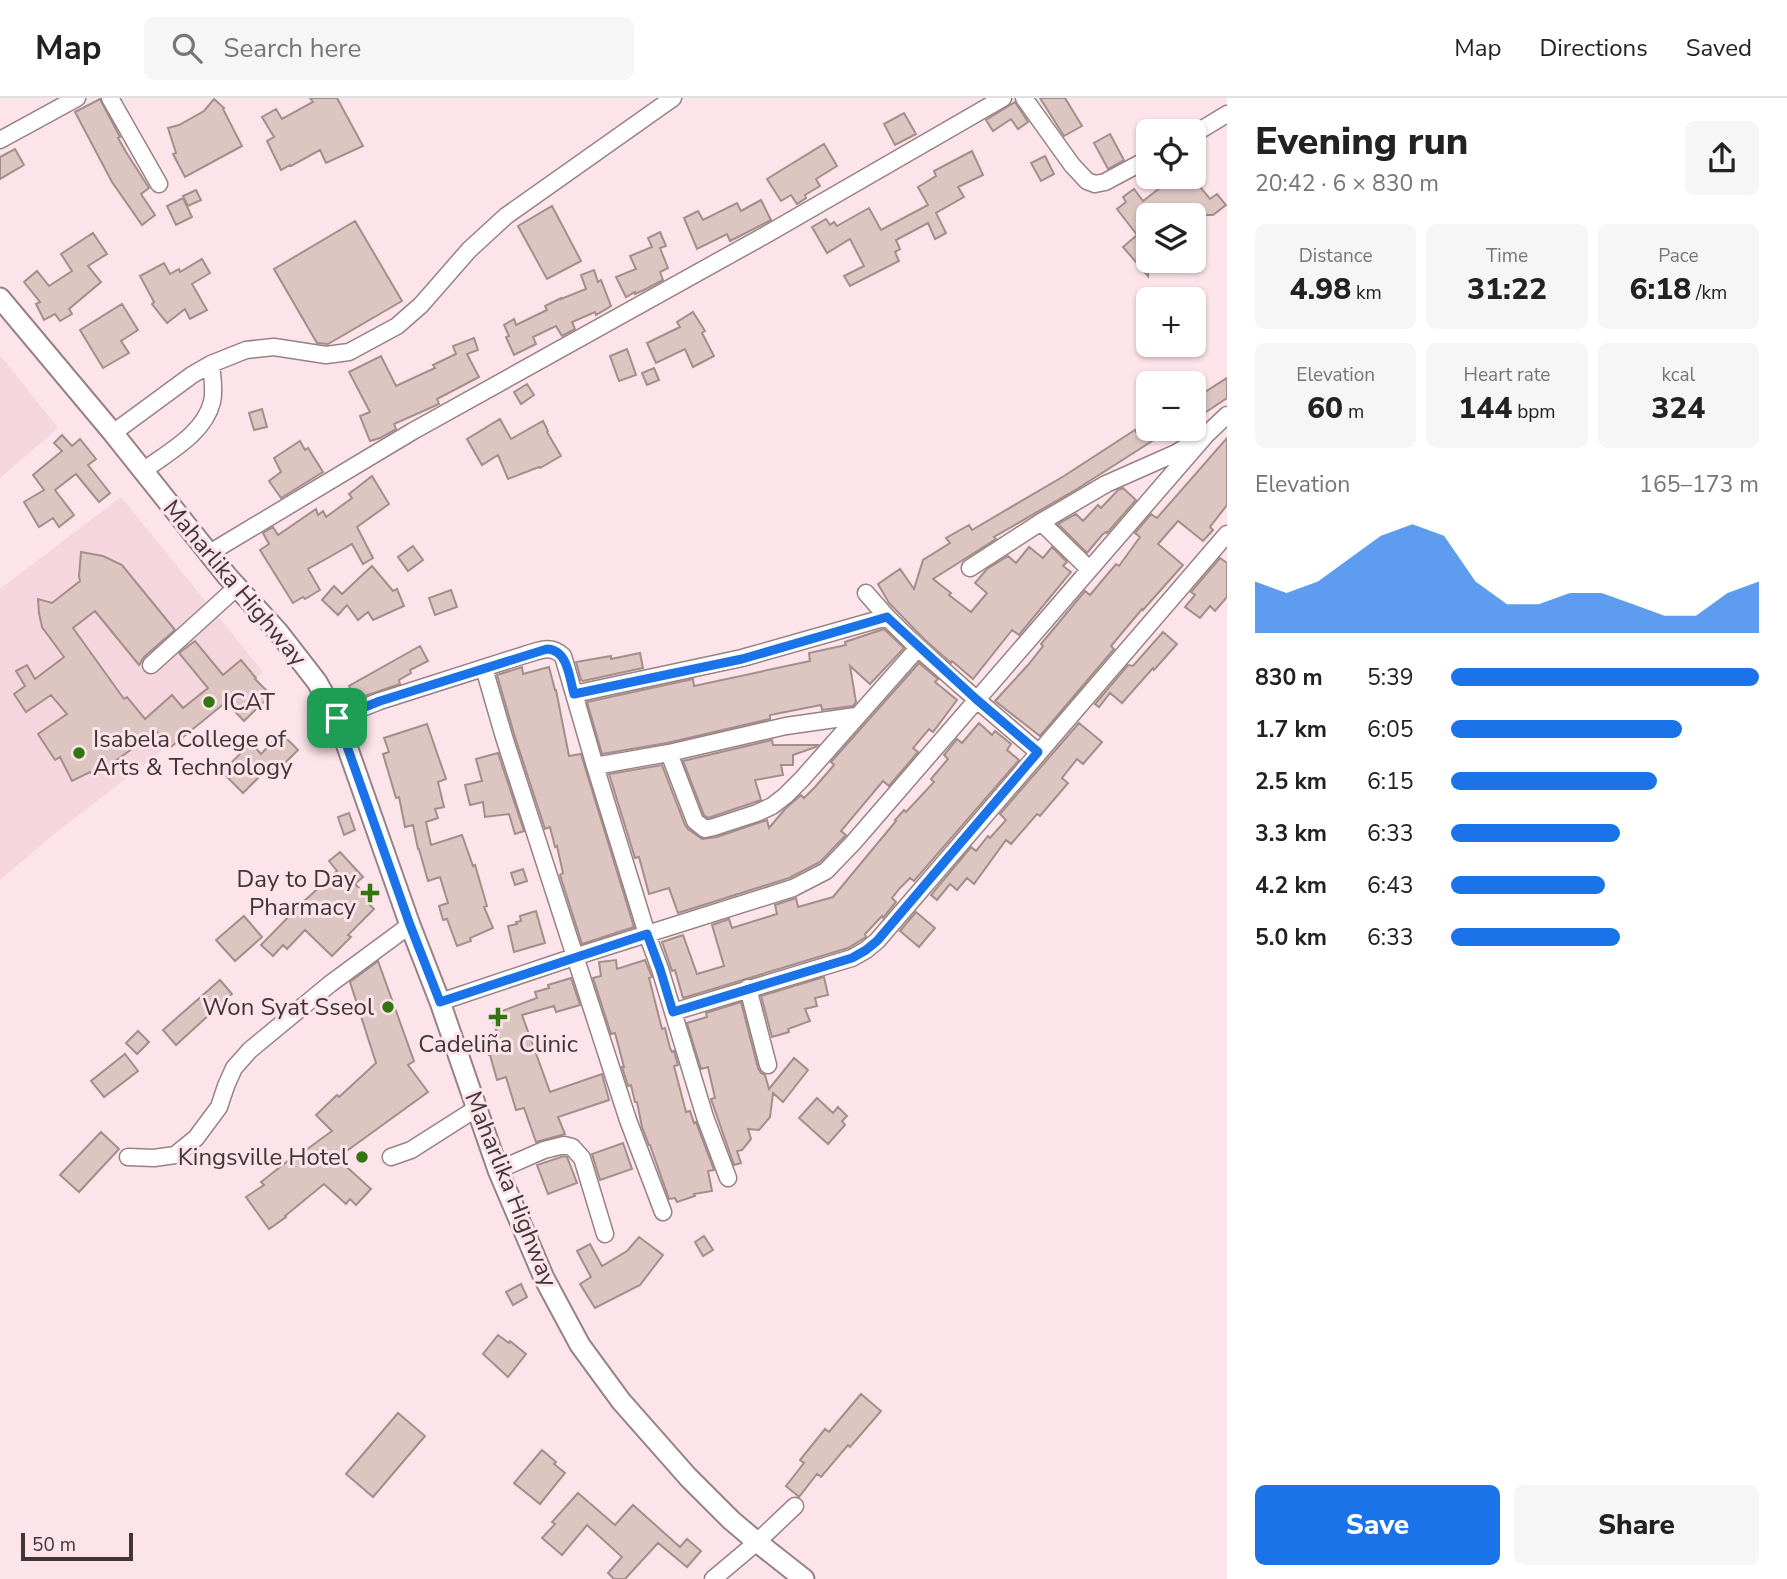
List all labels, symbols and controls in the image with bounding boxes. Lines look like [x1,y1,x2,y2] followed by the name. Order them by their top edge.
[144,17,634,80] search box
[35,26,102,71] text: Map
[168,29,206,67] icon: search
[224,31,361,66] text: Search here
[1454,32,1501,64] text: Map
[1539,32,1648,64] text: Directions
[1686,32,1752,64] text: Saved
[1255,116,1468,167] text: Evening run
[1136,119,1206,441] map controls
[1136,119,1206,189] button: locate
[1685,121,1759,195] button: share
[1255,168,1439,199] text: 20:42 · 6 × 830 m
[1136,203,1206,273] button: layers
[1299,243,1373,269] text: Distance
[1486,243,1528,269] text: Time
[1658,243,1699,269] text: Pace
[1289,269,1351,310] text: 4.98
[1467,269,1547,310] text: 31:22
[1629,269,1691,310] text: 6:18
[1351,280,1382,306] text: km
[1691,280,1727,306] text: /km
[1136,287,1206,357] button: +
[1296,362,1375,388] text: Elevation
[1464,362,1550,388] text: Heart rate
[1661,362,1695,388] text: kcal
[1136,371,1206,441] button: −
[1307,388,1343,429] text: 60
[1458,388,1512,429] text: 144
[1651,388,1705,429] text: 324
[1343,399,1364,425] text: m
[1512,399,1556,425] text: bpm
[1255,469,1350,500] text: Elevation
[1639,469,1759,500] text: 165–173 m
[156,493,315,673] street label: Maharlika Highway
[1255,662,1323,693] text: 830 m
[1367,662,1414,693] text: 5:39
[223,686,276,718] place label: ICAT
[307,688,367,748] pin
[201,694,217,710] marker: ICAT
[318,699,356,737] icon: arrive
[1255,714,1327,745] text: 1.7 km
[1367,714,1414,745] text: 6:05
[93,723,293,783] place label: Isabela College of Arts & Technology
[71,745,87,761] marker: Isabela College of Arts & Technology
[1255,766,1327,797] text: 2.5 km
[1367,766,1414,797] text: 6:15
[1255,818,1327,849] text: 3.3 km
[1367,818,1414,849] text: 6:33
[237,863,357,923] place label: Day to Day Pharmacy
[1255,870,1327,901] text: 4.2 km
[1367,870,1414,901] text: 6:43
[362,885,378,901] marker: Day to Day Pharmacy
[1255,922,1327,953] text: 5.0 km
[1367,922,1414,953] text: 6:33
[202,991,374,1023] place label: Won Syat Sseol
[380,999,396,1015] marker: Won Syat Sseol
[488,1007,508,1027] marker: Cadeliña Clinic
[418,1028,578,1060] place label: Cadeliña Clinic
[457,1087,565,1292] street label: Maharlika Highway
[178,1141,348,1173] place label: Kingsville Hotel
[354,1149,370,1165] marker: Kingsville Hotel
[1255,1485,1500,1565] button: Save
[1514,1485,1759,1565] button: Share
[21,1530,133,1562] scale bar
[32,1532,76,1558] text: 50 m

